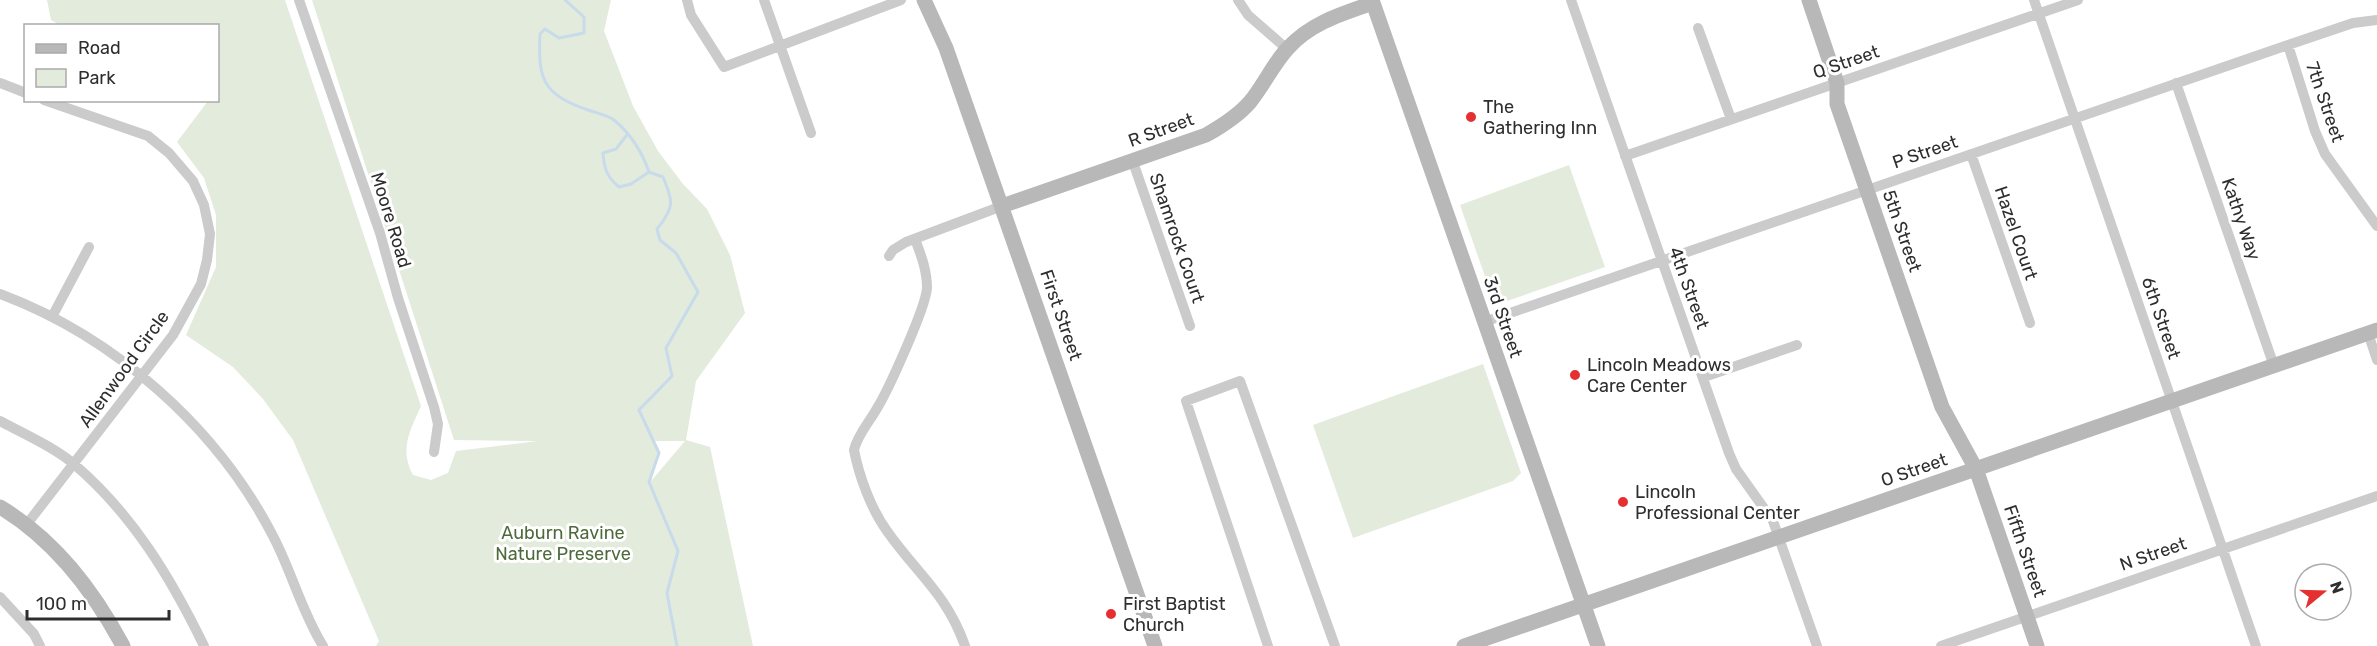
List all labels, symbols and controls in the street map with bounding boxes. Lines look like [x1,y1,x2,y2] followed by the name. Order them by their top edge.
[24,24,219,102] legend
[78,37,121,59] text: Road
[1810,40,1882,84] street label: Q Street
[2301,59,2349,145] street label: 7th Street
[78,67,116,89] text: Park
[1483,96,1597,139] place label: The Gathering Inn
[1125,108,1197,152] street label: R Street
[1464,110,1478,124] marker: The Gathering Inn
[1889,131,1961,173] street label: P Street
[366,170,416,270] street label: Moore Road
[1145,170,1209,306] street label: Shamrock Court
[2217,175,2265,263] street label: Kathy Way
[1990,183,2042,283] street label: Hazel Court
[1878,187,1926,275] street label: 5th Street
[1664,244,1714,332] street label: 4th Street
[1035,267,1087,363] street label: First Street
[1479,273,1527,361] street label: 3rd Street
[2137,274,2185,362] street label: 6th Street
[74,306,174,432] street label: Allenwood Circle
[1587,354,1731,397] place label: Lincoln Meadows Care Center
[1568,368,1582,382] marker: Lincoln Meadows Care Center
[1878,448,1950,492] street label: O Street
[1635,481,1800,524] place label: Lincoln Professional Center
[1616,495,1630,509] marker: Lincoln Professional Center
[1999,502,2051,600] street label: Fifth Street
[495,522,631,565] park label: Auburn Ravine Nature Preserve
[2117,532,2189,576] street label: N Street
[2293,562,2353,622] north arrow
[2326,579,2348,596] text: N
[27,583,170,621] scale bar
[36,593,87,615] text: 100 m
[1123,593,1226,636] place label: First Baptist Church
[1104,607,1118,621] marker: First Baptist Church

